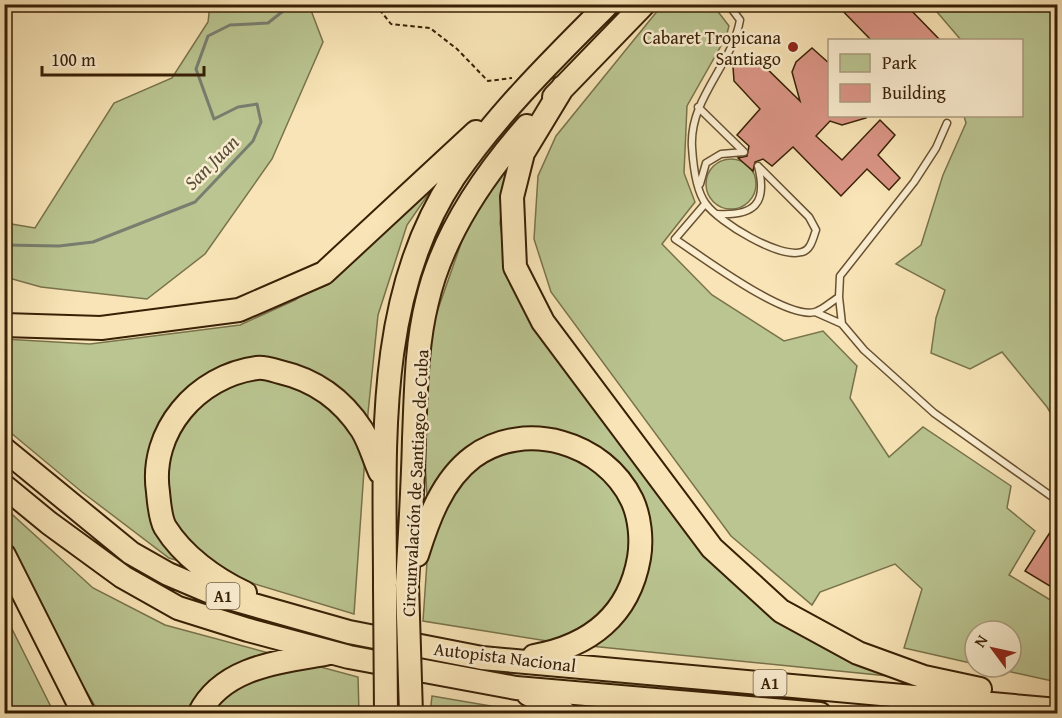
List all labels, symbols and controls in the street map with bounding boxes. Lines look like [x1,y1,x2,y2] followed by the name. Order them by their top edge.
[643,24,781,72] place label: Cabaret Tropicana Santiago
[42,39,204,77] scale bar
[828,39,1023,117] legend
[786,40,800,54] marker: Cabaret Tropicana Santiago
[51,46,96,73] text: 100 m
[882,49,918,76] text: Park
[882,79,946,106] text: Building
[177,128,245,196] water label: San Juan
[395,348,436,617] street label: Circunvalación de Santiago de Cuba
[206,583,240,609] road number: A1
[963,619,1023,679] north arrow
[967,630,994,652] text: N
[432,635,578,679] street label: Autopista Nacional
[754,670,786,696] road number: A1

